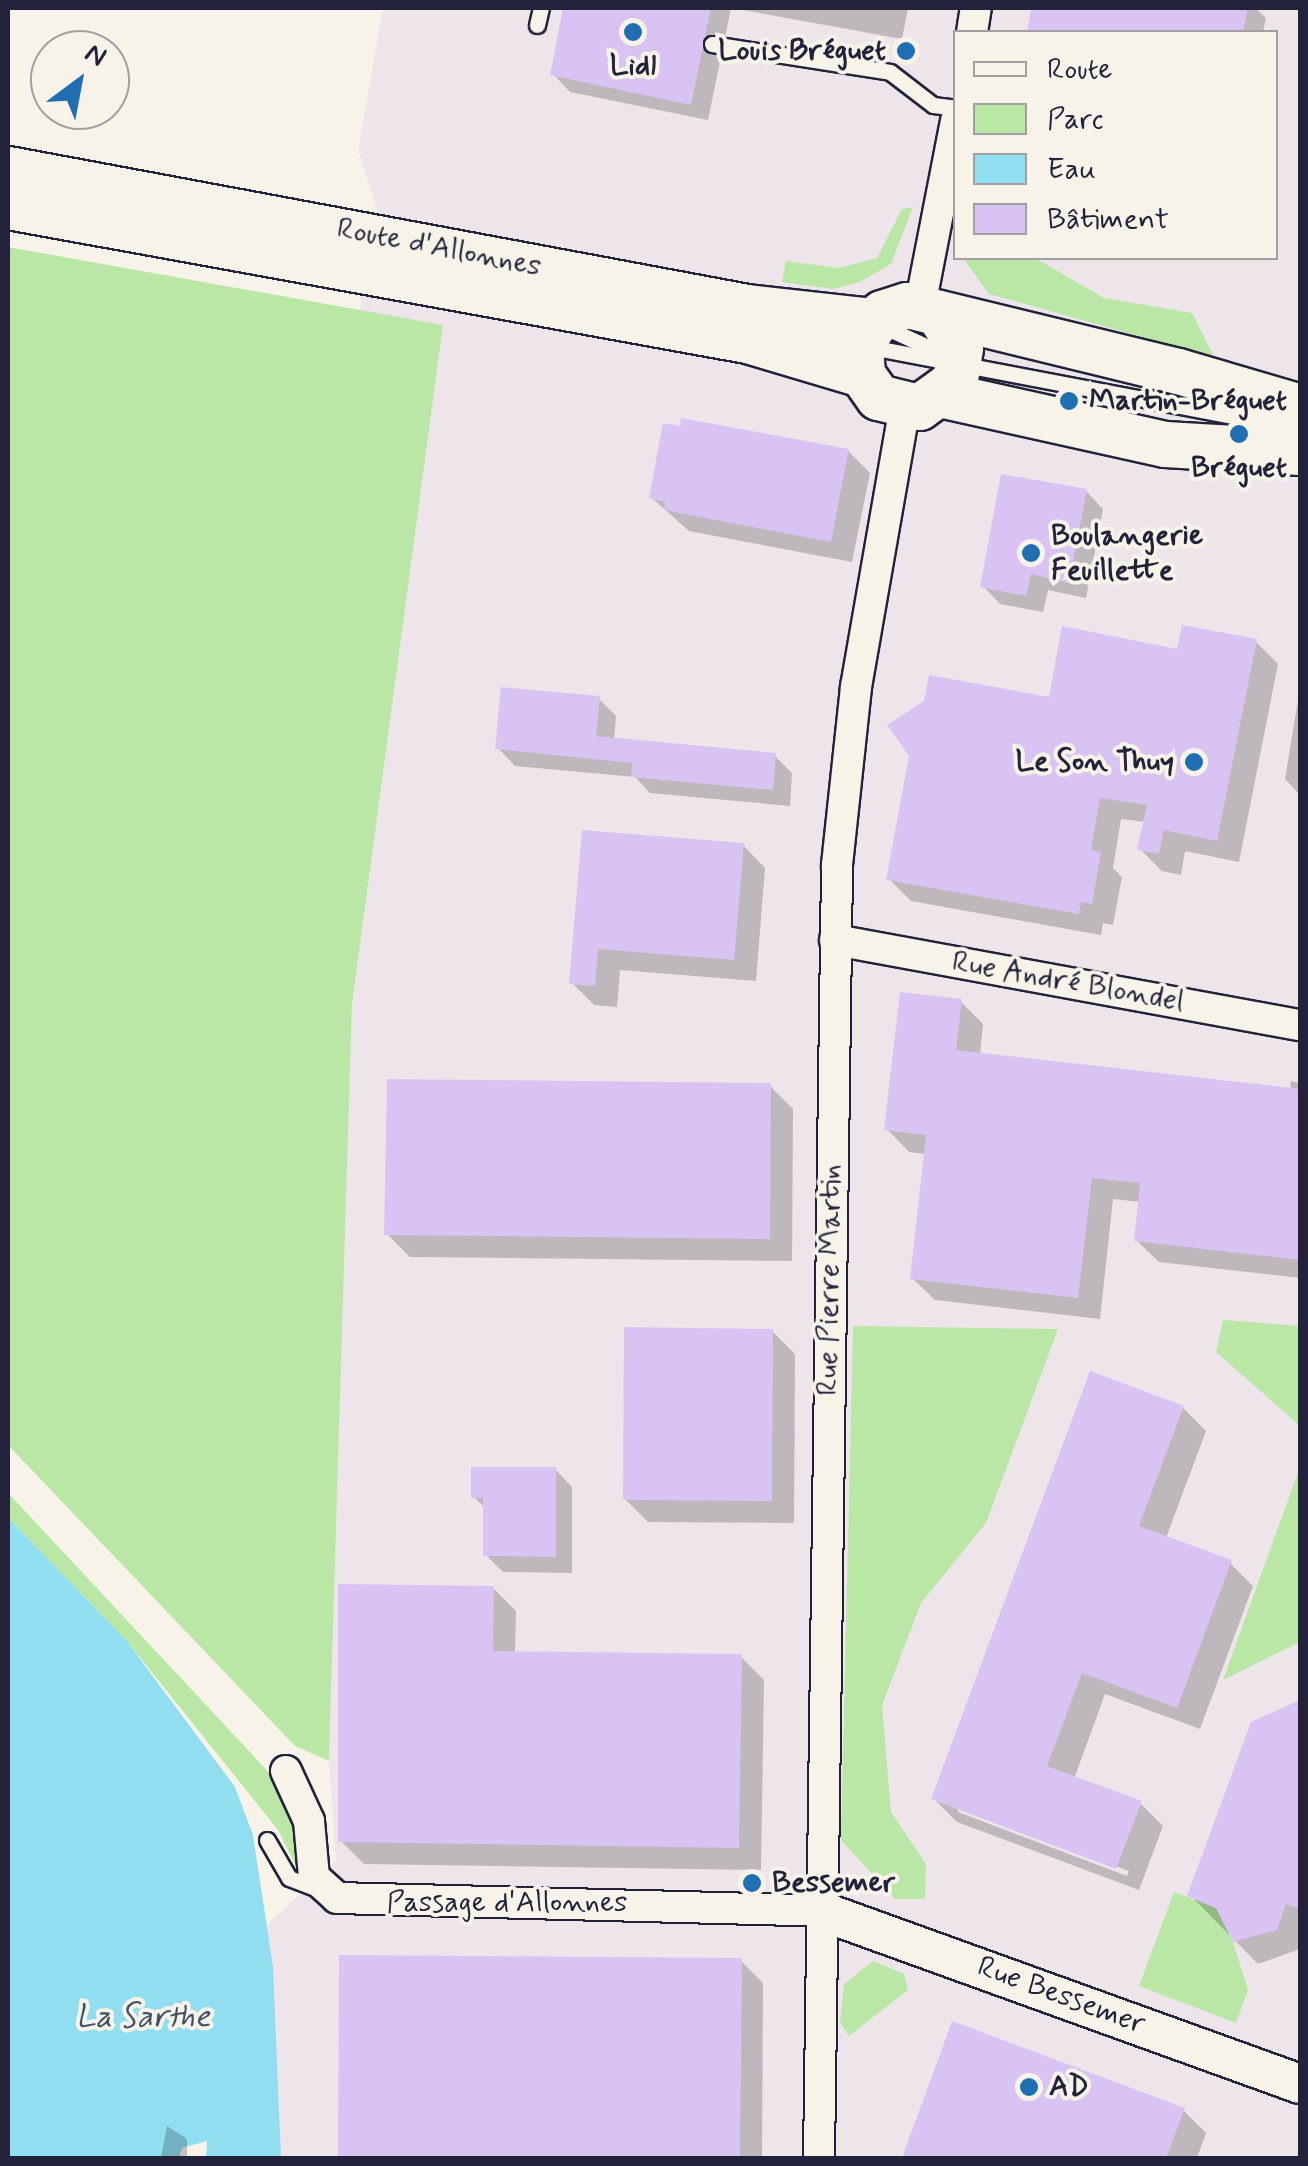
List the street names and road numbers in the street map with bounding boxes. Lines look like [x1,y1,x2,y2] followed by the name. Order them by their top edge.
[335,211,543,285] street label: Route d'Allonnes
[949,944,1187,1020] street label: Rue André Blondel
[810,1167,850,1393] street label: Rue Pierre Martin
[387,1885,627,1921] street label: Passage d'Allonnes
[972,1949,1150,2043] street label: Rue Bessemer

